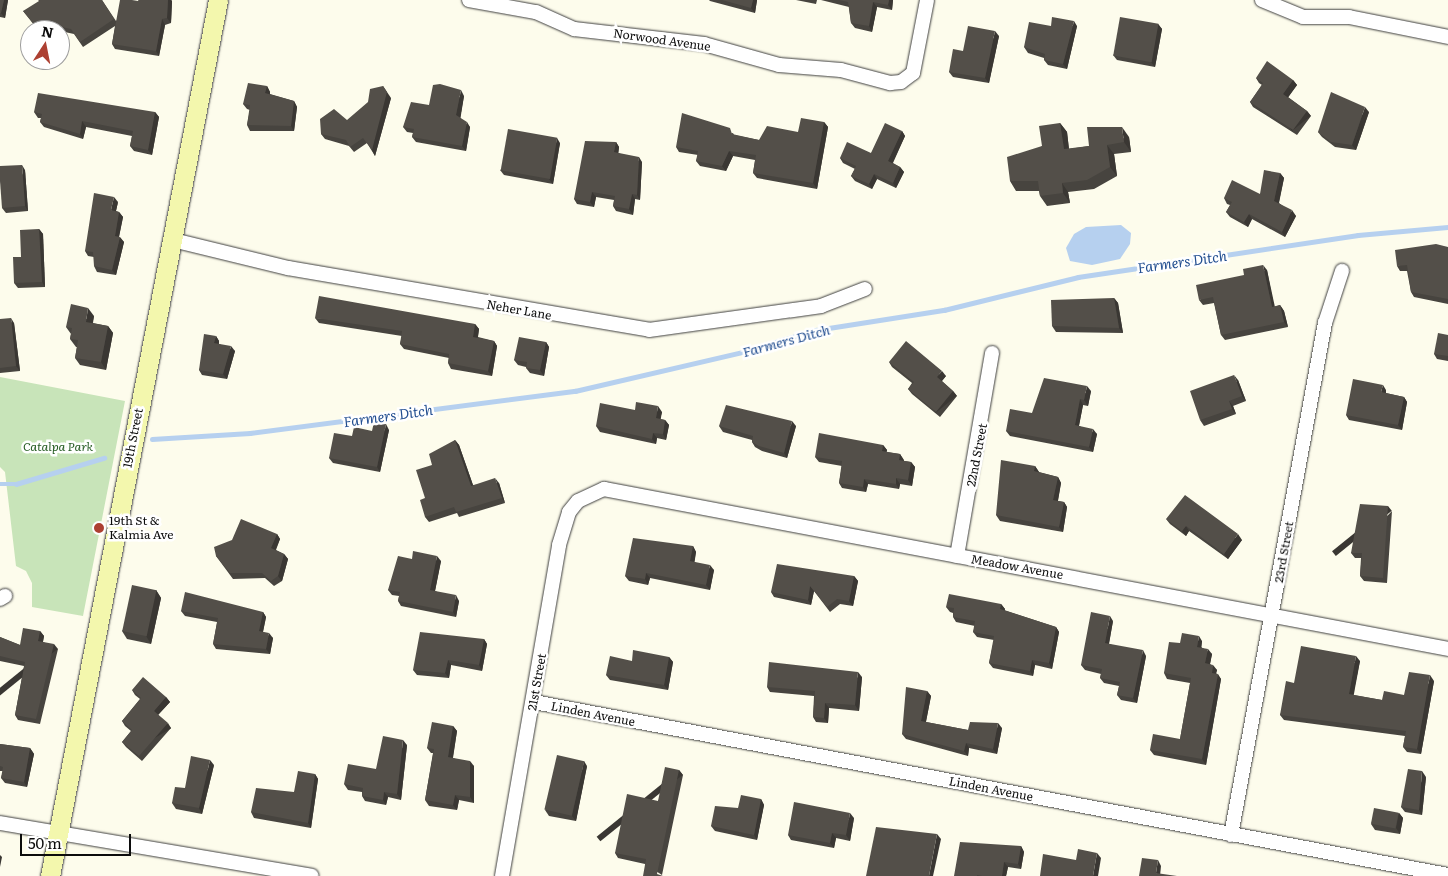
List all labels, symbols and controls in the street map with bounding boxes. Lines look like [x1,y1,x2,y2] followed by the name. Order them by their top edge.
[20,20,70,70] north arrow
[40,20,55,42] text: N
[612,26,712,54] street label: Norwood Avenue
[1136,246,1228,276] water label: Farmers Ditch
[485,297,553,323] street label: Neher Lane
[740,320,832,360] water label: Farmers Ditch
[342,400,434,430] water label: Farmers Ditch
[120,407,146,469] street label: 19th Street
[964,422,990,488] street label: 22nd Street
[23,440,93,454] park label: Catalpa Park
[109,514,174,542] place label: 19th St & Kalmia Ave
[1272,520,1296,584] street label: 23rd Street
[93,522,105,534] marker: 19th St & Kalmia Ave
[970,552,1064,582] street label: Meadow Avenue
[525,652,549,712] street label: 21st Street
[550,699,636,729] street label: Linden Avenue
[948,774,1034,804] street label: Linden Avenue
[22,824,134,856] scale bar
[28,831,62,854] text: 50 m

